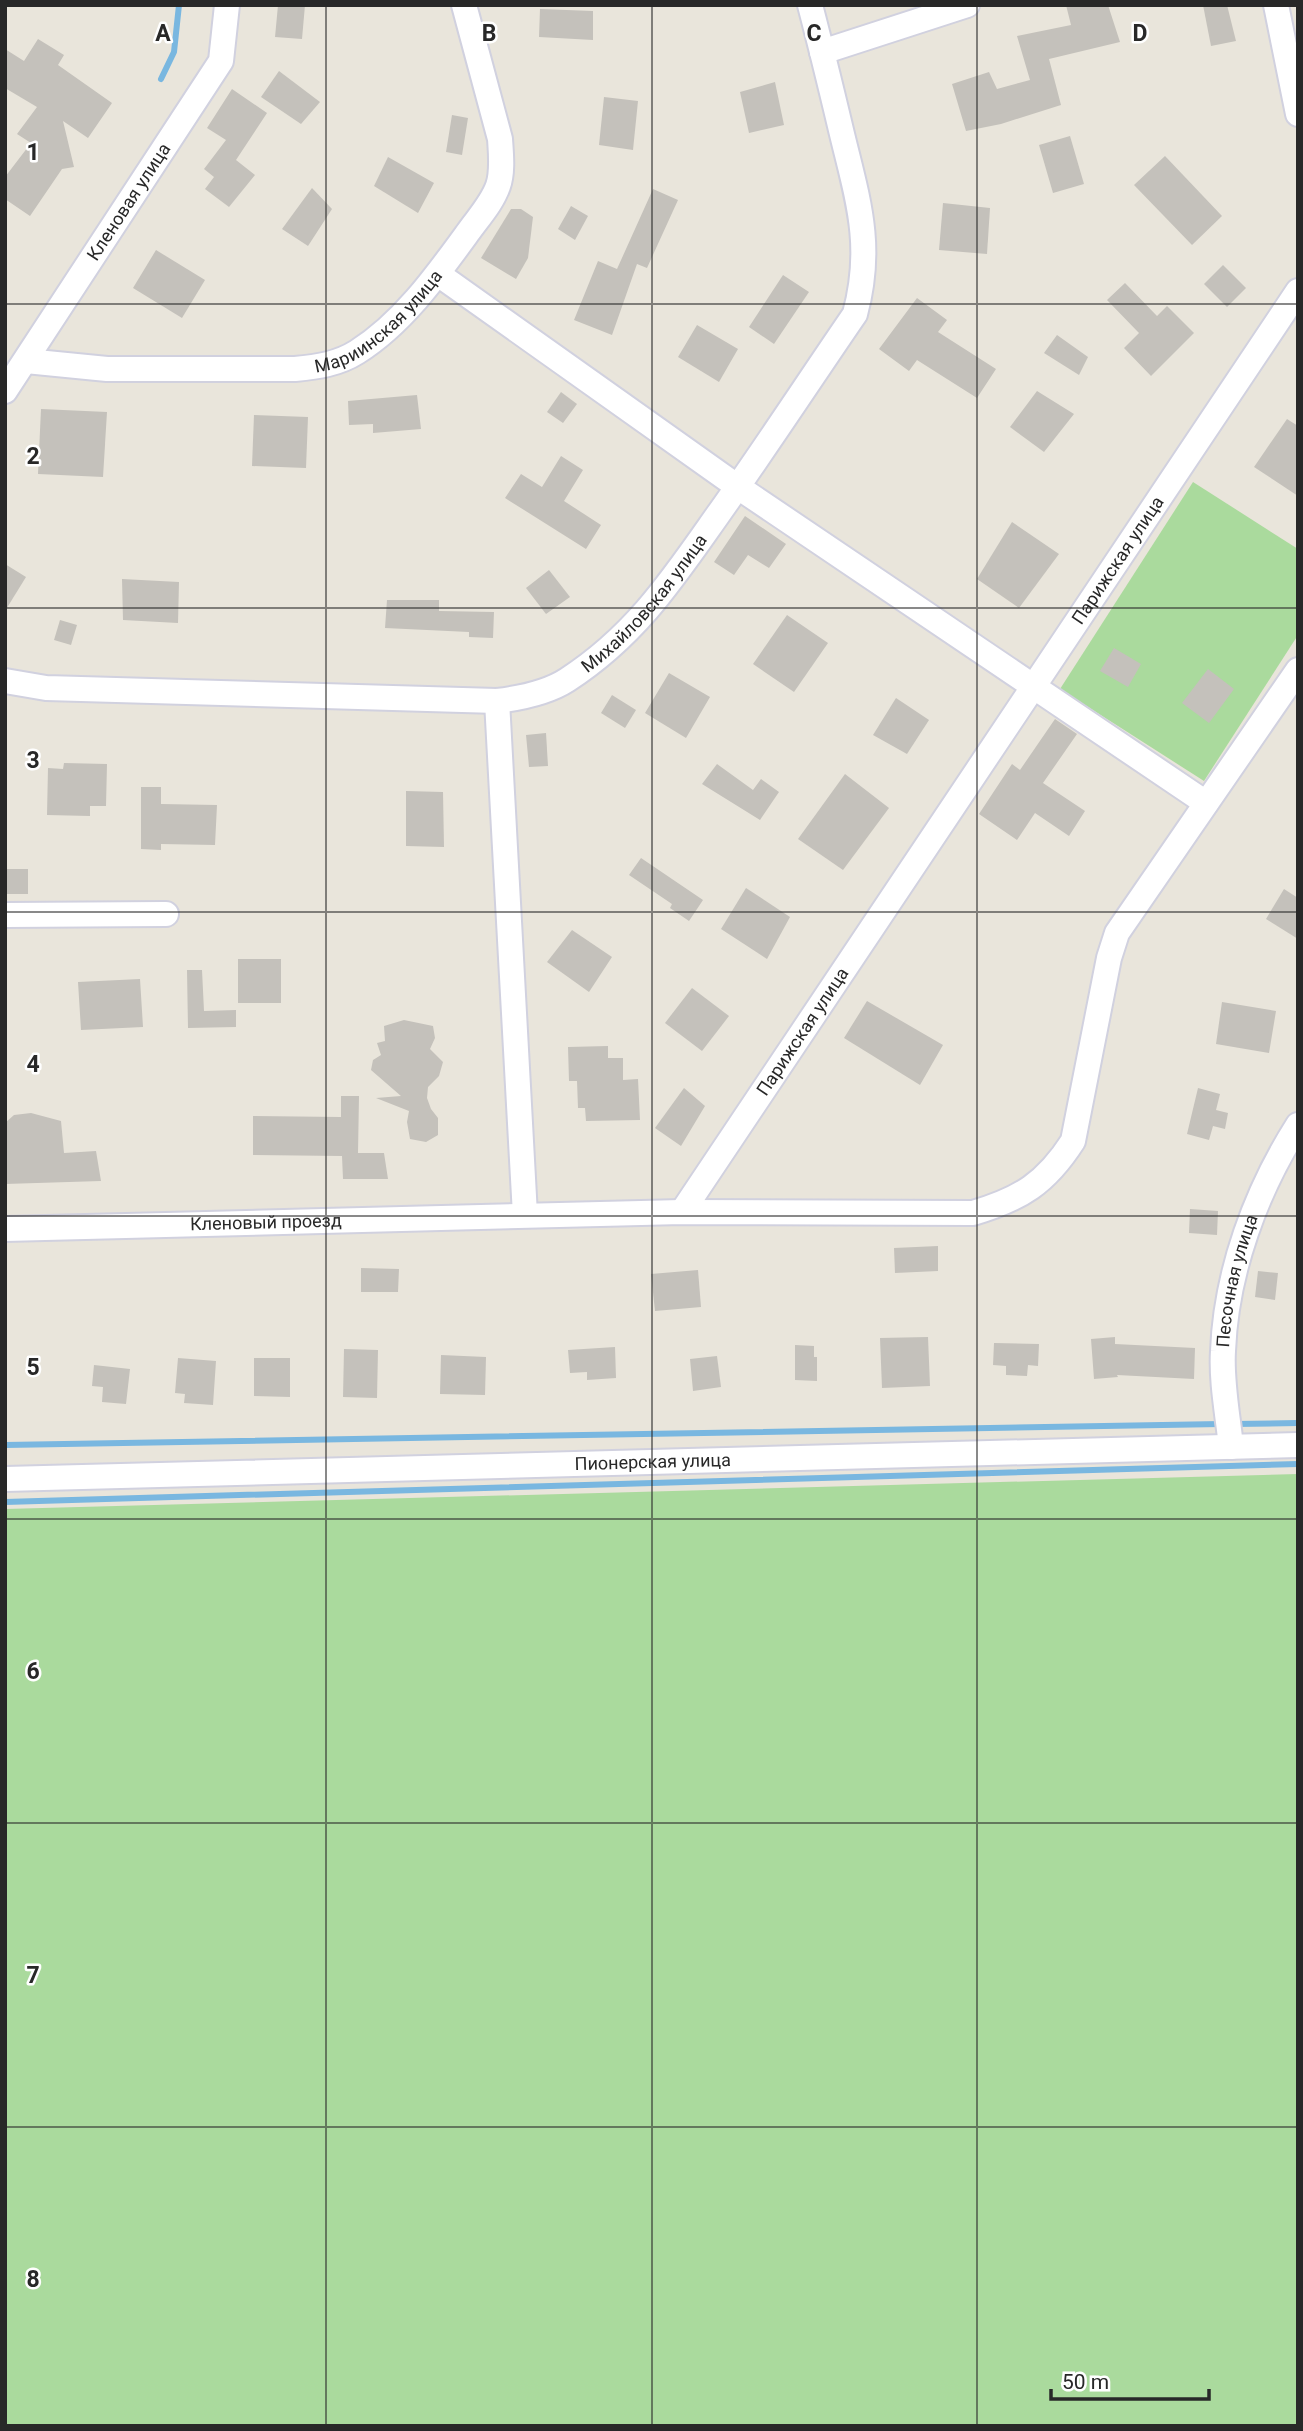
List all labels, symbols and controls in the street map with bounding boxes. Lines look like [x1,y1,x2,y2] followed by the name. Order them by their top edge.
[155,20,171,47] text: A
[482,20,496,47] text: B
[806,20,822,47] text: C
[1133,20,1147,47] text: D
[26,139,40,166] text: 1
[82,139,174,264] street label: Кленовая улица
[313,266,446,377] street label: Мариинская улица
[26,443,40,470] text: 2
[1067,492,1168,628] street label: Парижская улица
[577,530,711,677] street label: Михайловская улица
[26,747,40,774] text: 3
[752,963,853,1099] street label: Парижская улица
[26,1051,40,1078] text: 4
[190,1210,342,1234] street label: Кленовый проезд
[1212,1211,1262,1348] street label: Песочная улица
[26,1354,40,1381] text: 5
[574,1449,731,1474] street label: Пионерская улица
[26,1658,40,1685] text: 6
[26,1962,40,1989] text: 7
[26,2266,40,2293] text: 8
[1051,2358,1208,2402] scale bar
[1062,2370,1109,2394] text: 50 m

